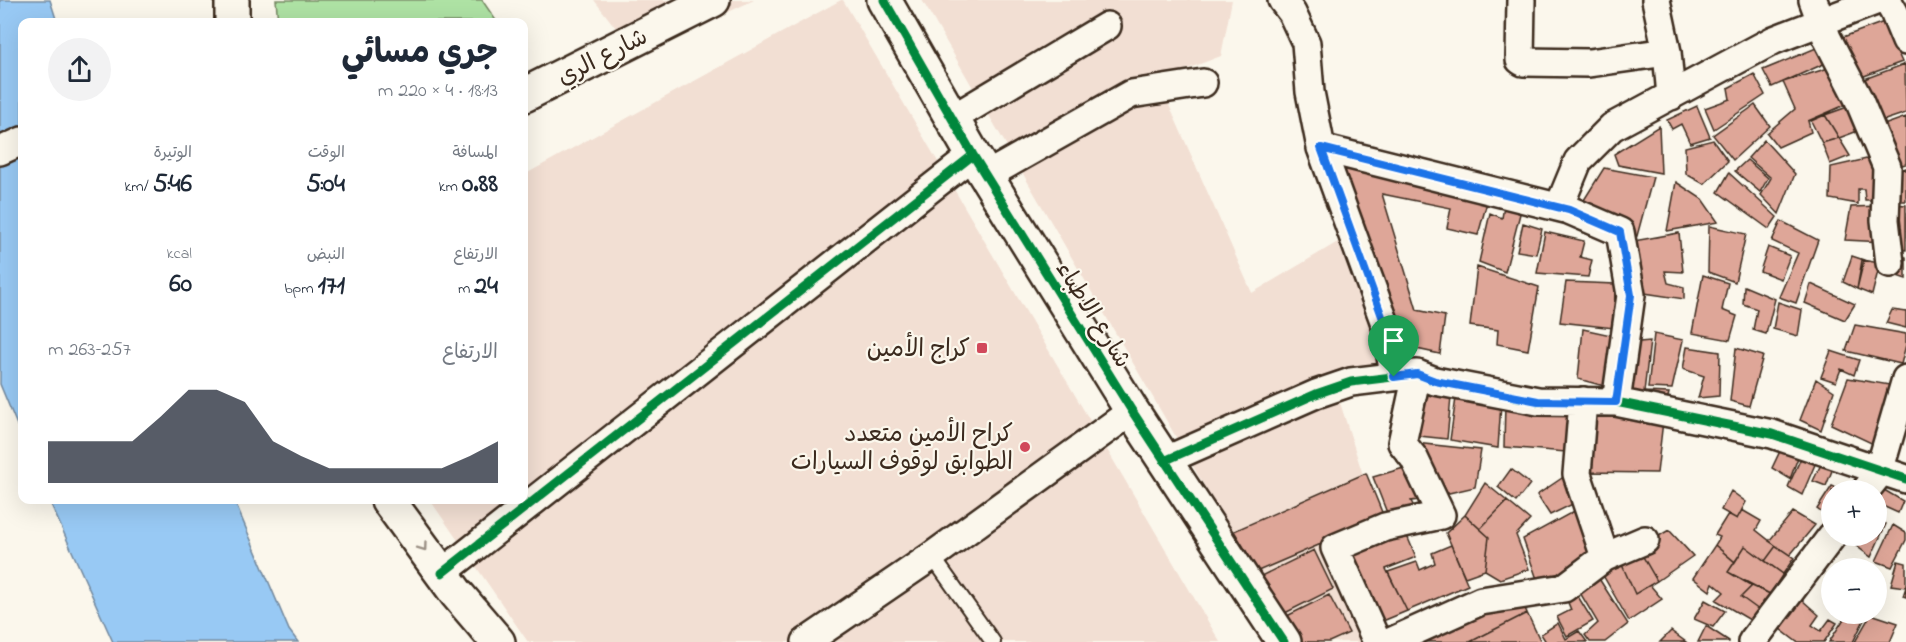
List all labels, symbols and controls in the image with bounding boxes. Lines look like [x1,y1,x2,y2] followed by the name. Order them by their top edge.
[552,21,655,96] street label: شارع الري
[341,30,498,78] text: جري مسائي
[48,38,111,101] button: share
[378,77,498,106] text: 18:13 · 4 × 220 m
[153,141,192,165] text: الوتيرة
[308,141,345,165] text: الوقت
[452,141,498,165] text: المسافة
[153,166,192,204] text: 5:46
[306,166,345,204] text: 5:04
[462,166,498,204] text: 0.88
[124,175,153,199] text: /km
[439,175,462,199] text: km
[167,242,192,266] text: kcal
[307,243,345,267] text: النبض
[453,243,498,267] text: الارتفاع
[1045,255,1139,376] street label: شارع الاطباء
[169,266,192,304] text: 60
[318,268,345,306] text: 171
[474,268,498,306] text: 24
[284,277,318,301] text: bpm
[458,277,474,301] text: m
[1368,315,1419,377] pin
[1377,324,1410,357] icon: arrive
[867,331,970,368] place label: كراج الأمين
[48,336,131,365] text: 257–263 m
[442,339,498,368] text: الارتفاع
[975,341,989,355] marker: كراج الأمين
[791,416,1013,481] place label: كراح الأمين متعدد الطوابق لوقوف السيارات
[1018,440,1032,454] marker: كراح الأمين متعدد الطوابق لوقوف السيارات
[1821,480,1887,624] map controls
[1821,480,1887,546] button: +
[416,540,427,551] one-way arrow
[1821,558,1887,624] button: −

